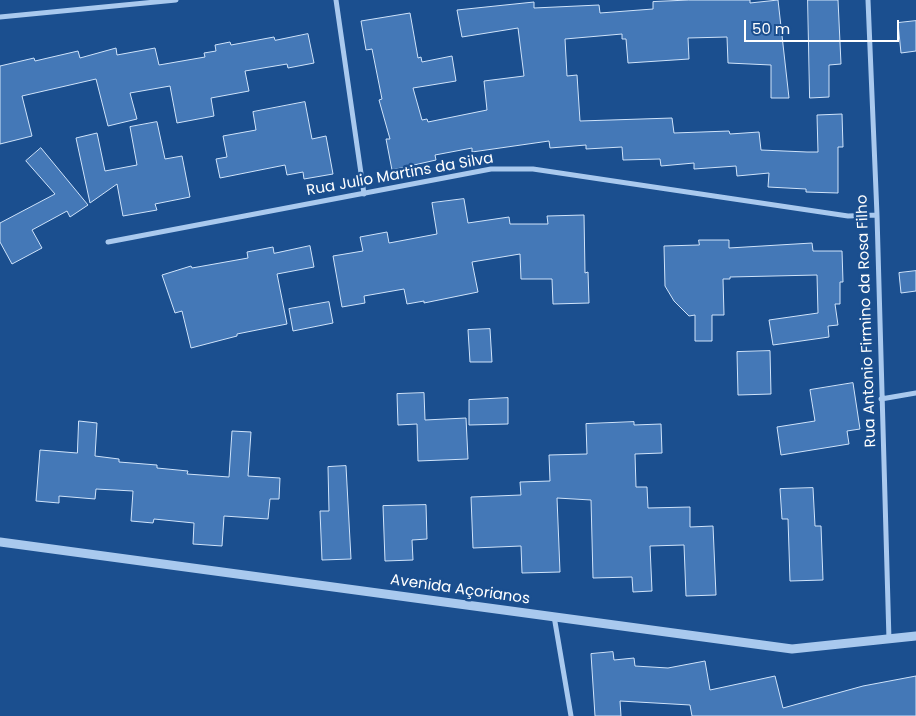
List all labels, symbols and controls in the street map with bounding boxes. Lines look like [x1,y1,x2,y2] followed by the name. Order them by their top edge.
[746,10,901,42] scale bar
[752,18,790,39] text: 50 m
[305,150,495,200] street label: Rua Julio Martins da Silva
[854,194,880,448] street label: Rua Antonio Firmino da Rosa Filho
[389,571,531,609] street label: Avenida Açorianos

